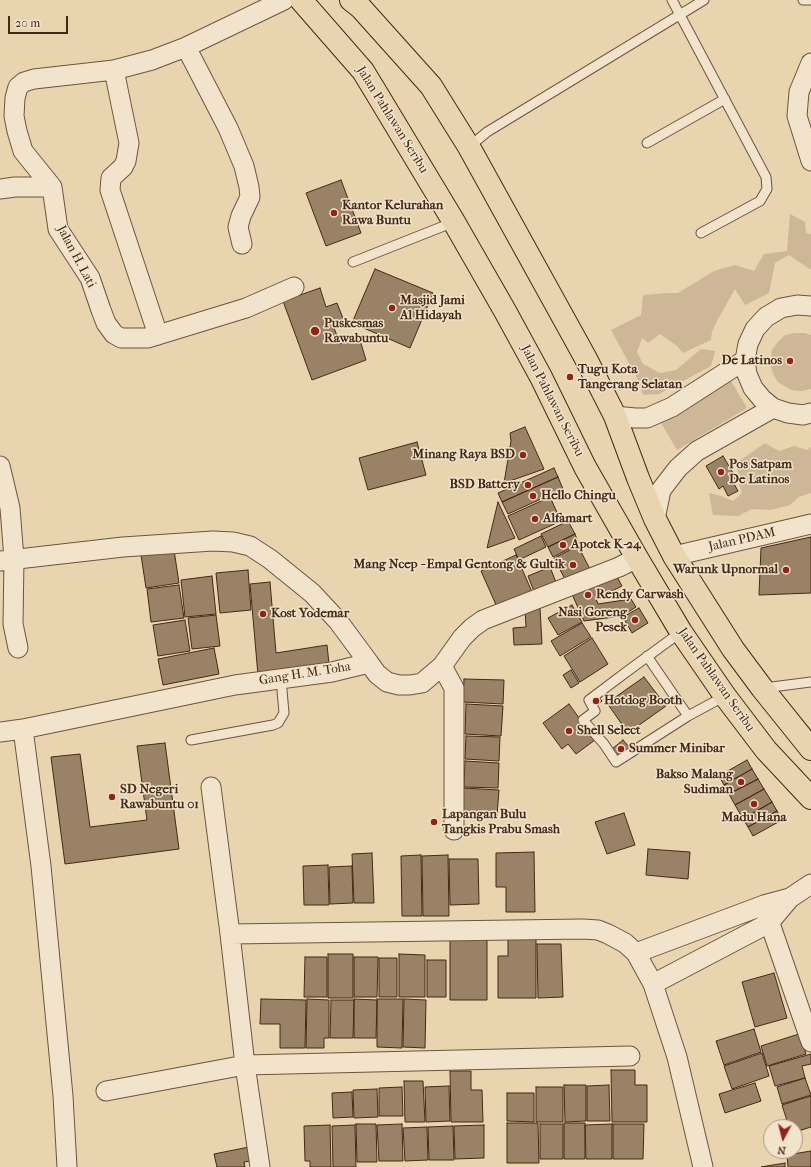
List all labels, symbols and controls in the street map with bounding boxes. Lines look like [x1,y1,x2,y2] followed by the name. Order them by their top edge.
[10,8,70,34] scale bar
[15,16,40,30] text: 20 m
[353,64,431,176] street label: Jalan Pahlawan Seribu
[342,198,443,229] place label: Kantor Kelurahan Rawa Buntu
[329,208,339,218] marker: Kantor Kelurahan Rawa Buntu
[53,223,99,291] street label: Jalan H. Lati
[400,293,465,324] place label: Masjid Jami Al Hidayah
[387,303,397,313] marker: Masjid Jami Al Hidayah
[324,316,388,347] place label: Puskesmas Rawabuntu
[309,325,321,337] marker: Puskesmas Rawabuntu
[517,343,587,459] street label: Jalan Pahlawan Seribu
[722,353,782,369] place label: De Latinos
[785,356,795,366] marker: De Latinos
[578,362,682,393] place label: Tugu Kota Tangerang Selatan
[565,372,575,382] marker: Tugu Kota Tangerang Selatan
[412,447,515,463] place label: Minang Raya BSD
[518,450,528,460] marker: Minang Raya BSD
[729,457,792,488] place label: Pos Satpam De Latinos
[716,467,726,477] marker: Pos Satpam De Latinos
[449,477,520,493] place label: BSD Battery
[523,480,533,490] marker: BSD Battery
[541,488,616,504] place label: Hello Chingu
[528,491,538,501] marker: Hello Chingu
[543,511,592,527] place label: Alfamart
[530,514,540,524] marker: Alfamart
[707,525,777,555] street label: Jalan PDAM
[571,537,641,553] place label: Apotek K-24
[558,540,568,550] marker: Apotek K-24
[354,557,565,573] place label: Mang Ncep - Empal Gentong & Gultik
[568,560,578,570] marker: Mang Ncep - Empal Gentong & Gultik
[673,562,778,578] place label: Warunk Upnormal
[781,565,791,575] marker: Warunk Upnormal
[596,587,684,603] place label: Rendy Carwash
[583,590,593,600] marker: Rendy Carwash
[558,605,627,636] place label: Nasi Goreng Pesek
[271,606,349,622] place label: Kost Yodemar
[258,609,268,619] marker: Kost Yodemar
[630,615,640,625] marker: Nasi Goreng Pesek
[674,625,758,735] street label: Jalan Pahlawan Seribu
[258,659,352,689] street label: Gang H. M. Toha
[604,693,682,709] place label: Hotdog Booth
[591,696,601,706] marker: Hotdog Booth
[577,723,641,739] place label: Shell Select
[564,726,574,736] marker: Shell Select
[629,741,725,757] place label: Summer Minibar
[616,744,626,754] marker: Summer Minibar
[656,767,733,798] place label: Bakso Malang Sudiman
[736,777,746,787] marker: Bakso Malang Sudiman
[120,782,199,813] place label: SD Negeri Rawabuntu 01
[107,792,117,802] marker: SD Negeri Rawabuntu 01
[749,799,759,809] marker: Madu Hana
[442,807,560,838] place label: Lapangan Bulu Tangkis Prabu Smash
[722,810,786,826] place label: Madu Hana
[429,817,439,827] marker: Lapangan Bulu Tangkis Prabu Smash
[763,1119,803,1159] north arrow
[777,1143,787,1157] text: N

